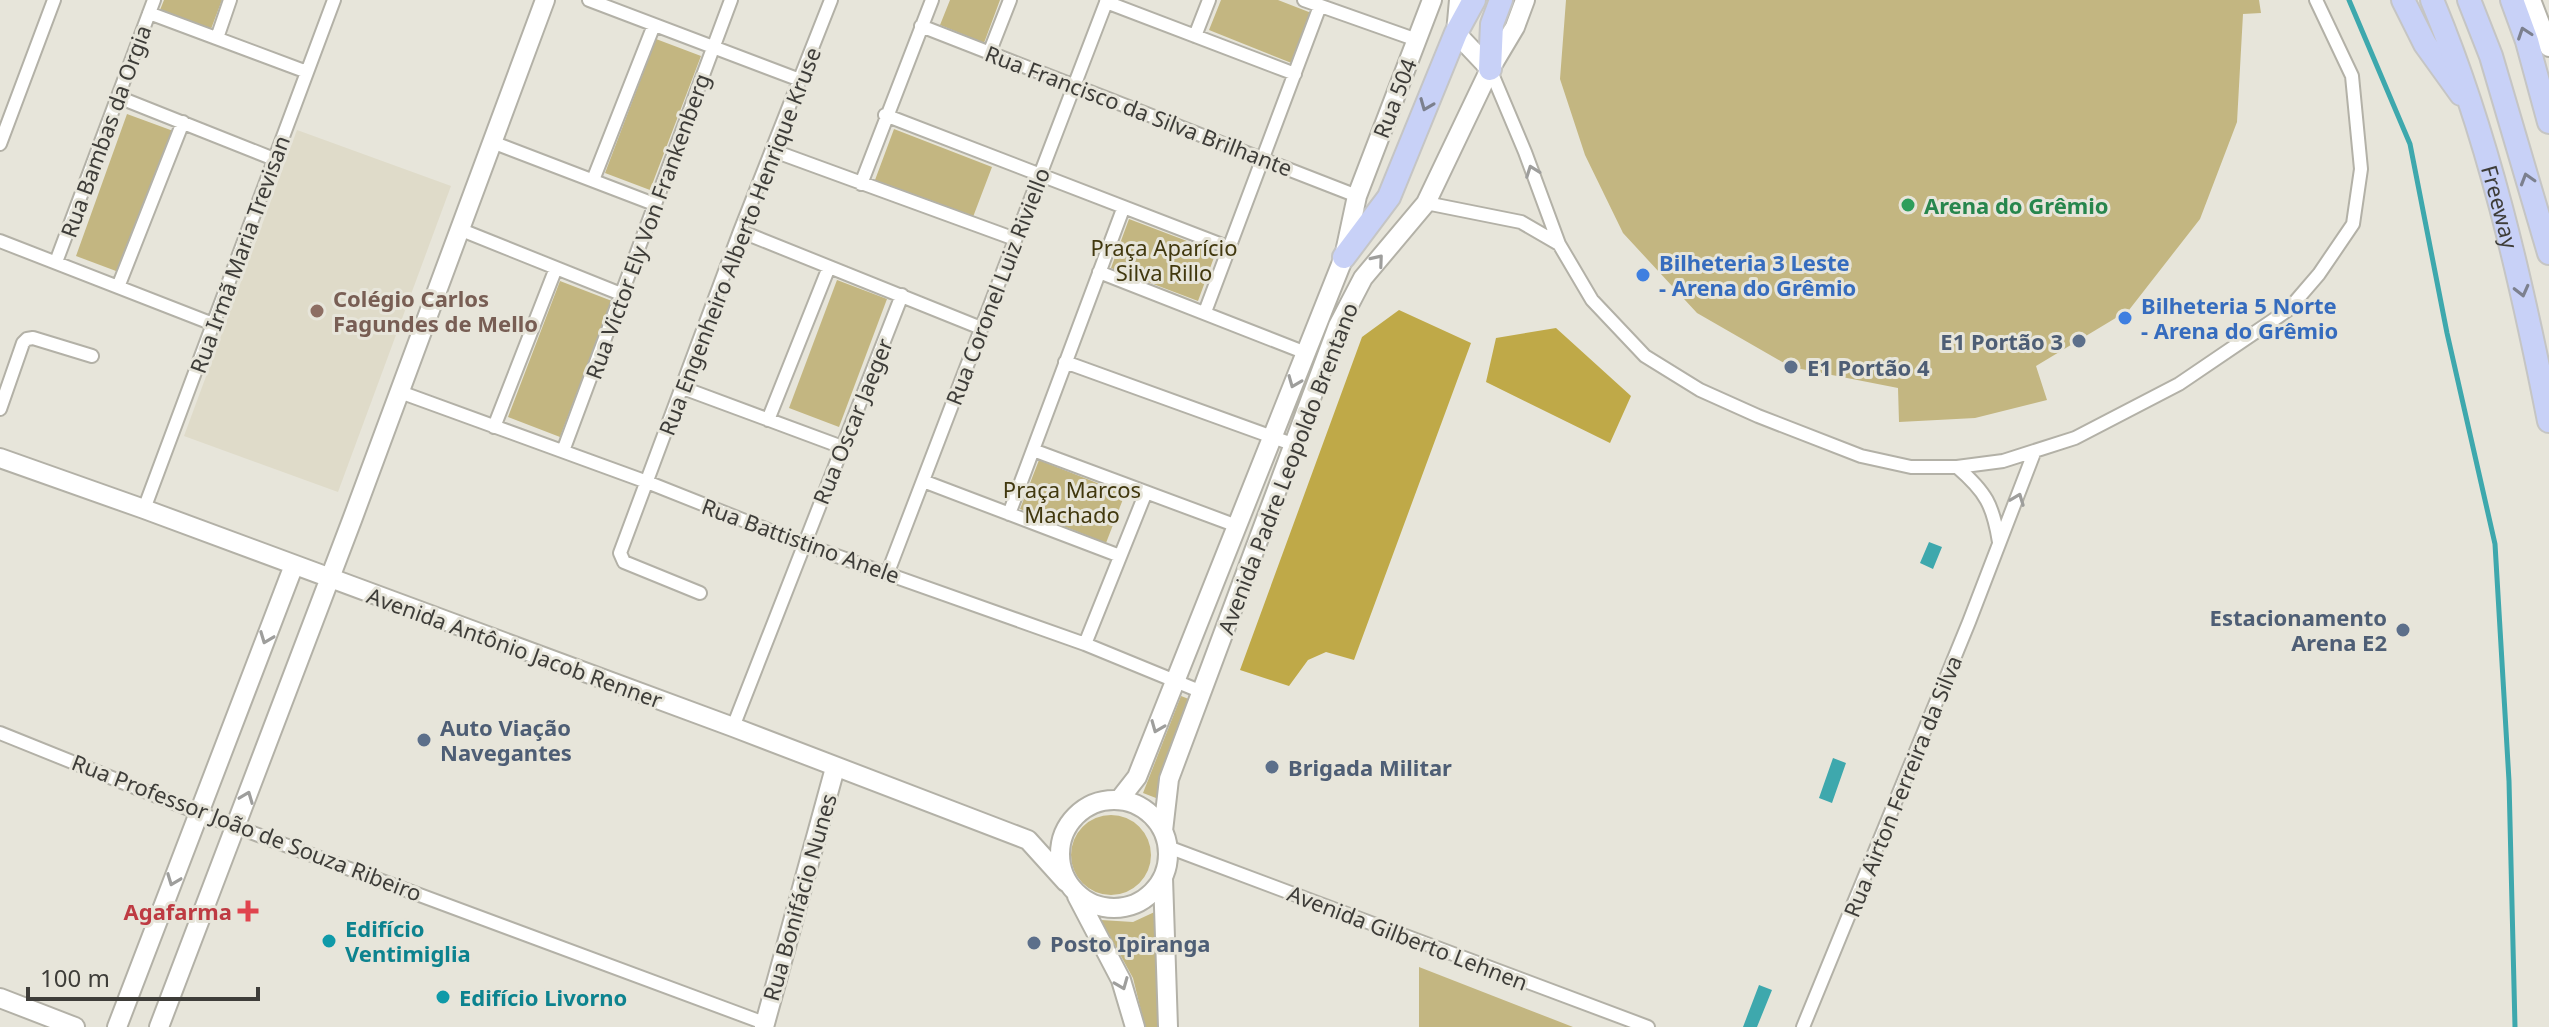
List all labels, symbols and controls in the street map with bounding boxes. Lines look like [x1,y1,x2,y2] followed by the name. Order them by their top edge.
[53,21,157,241] street label: Rua Bambas da Orgia
[2518,27,2534,41] one-way arrow
[981,37,1297,183] street label: Rua Francisco da Silva Brilhante
[651,43,827,439] street label: Rua Engenheiro Alberto Henrique Kruse
[1365,53,1423,142] street label: Rua 504
[578,69,716,383] street label: Rua Victor Ely Von Frankenberg
[1420,97,1436,111] one-way arrow
[182,131,296,377] street label: Rua Irmã Maria Trevisan
[2475,161,2526,252] street label: Freeway
[938,163,1056,409] street label: Rua Coronel Luiz Riviello
[1525,164,1542,178] one-way arrow
[2520,172,2536,186] one-way arrow
[1924,190,2109,220] place label: Arena do Grêmio
[1899,196,1917,214] marker: Arena do Grêmio
[1090,232,1238,287] park label: Praça Aparício Silva Rillo
[1659,247,1856,302] place label: Bilheteria 3 Leste - Arena do Grêmio
[1368,255,1383,269] one-way arrow
[1634,266,1652,284] marker: Bilheteria 3 Leste - Arena do Grêmio
[333,283,538,338] place label: Colégio Carlos Fagundes de Mello
[2513,283,2530,297] one-way arrow
[2141,290,2338,345] place label: Bilheteria 5 Norte - Arena do Grêmio
[1210,298,1364,638] street label: Avenida Padre Leopoldo Brentano
[308,302,326,320] marker: Colégio Carlos Fagundes de Mello
[2116,309,2134,327] marker: Bilheteria 5 Norte - Arena do Grêmio
[1940,326,2063,356] place label: E1 Portão 3
[2070,332,2088,350] marker: E1 Portão 3
[805,334,899,508] street label: Rua Oscar Jaeger
[1807,352,1930,382] place label: E1 Portão 4
[1782,358,1800,376] marker: E1 Portão 4
[1287,374,1304,388] one-way arrow
[1003,474,1141,529] park label: Praça Marcos Machado
[698,490,904,590] street label: Rua Battistino Anele
[2008,493,2025,507] one-way arrow
[363,580,667,714] street label: Avenida Antônio Jacob Renner
[2210,602,2387,657] place label: Estacionamento Arena E2
[2394,621,2412,639] marker: Estacionamento Arena E2
[259,630,276,644] one-way arrow
[1836,651,1968,921] street label: Rua Airton Ferreira da Silva
[440,712,572,767] place label: Auto Viação Navegantes
[1150,719,1167,733] one-way arrow
[415,731,433,749] marker: Auto Viação Navegantes
[68,746,426,908] street label: Rua Professor João de Souza Ribeiro
[1288,752,1452,782] place label: Brigada Militar
[1263,758,1281,776] marker: Brigada Militar
[755,790,843,1004] street label: Rua Bonifácio Nunes
[237,791,254,805] one-way arrow
[166,872,183,886] one-way arrow
[1284,877,1532,997] street label: Avenida Gilberto Lehnen
[124,896,232,926] place label: Agafarma
[239,902,257,920] marker: Agafarma
[345,913,471,968] place label: Edifício Ventimiglia
[1050,928,1210,958] place label: Posto Ipiranga
[320,932,338,950] marker: Edifício Ventimiglia
[1025,934,1043,952] marker: Posto Ipiranga
[28,951,258,1001] scale bar
[40,961,110,994] text: 100 m
[1112,976,1128,990] one-way arrow
[459,982,627,1012] place label: Edifício Livorno
[434,988,452,1006] marker: Edifício Livorno

